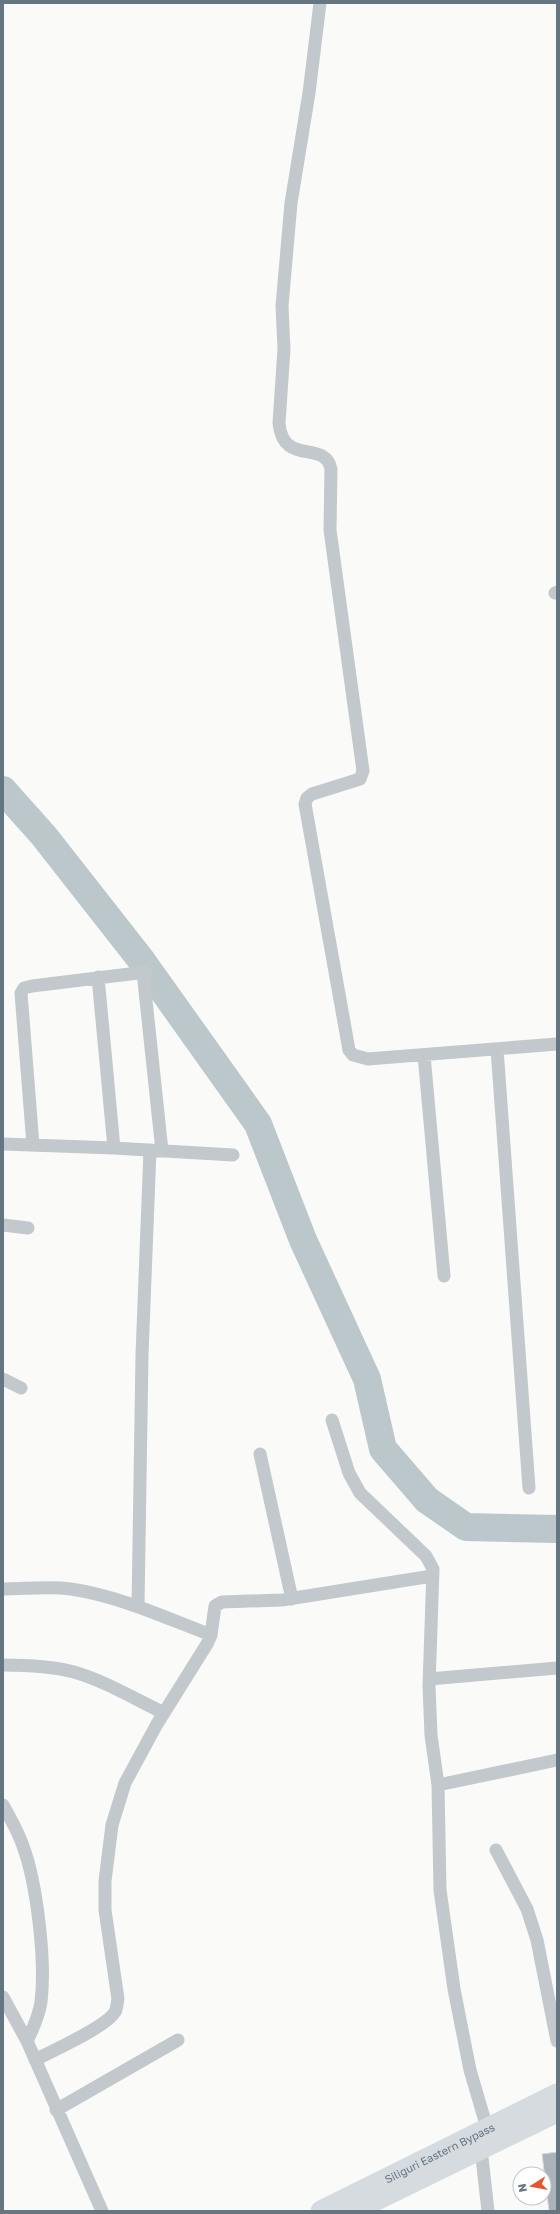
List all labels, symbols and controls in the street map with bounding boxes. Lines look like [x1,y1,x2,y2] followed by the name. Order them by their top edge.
[382,2120,497,2185] street label: Siliguri Eastern Bypass
[512,2166,552,2206] north arrow
[515,2183,529,2193] text: N

